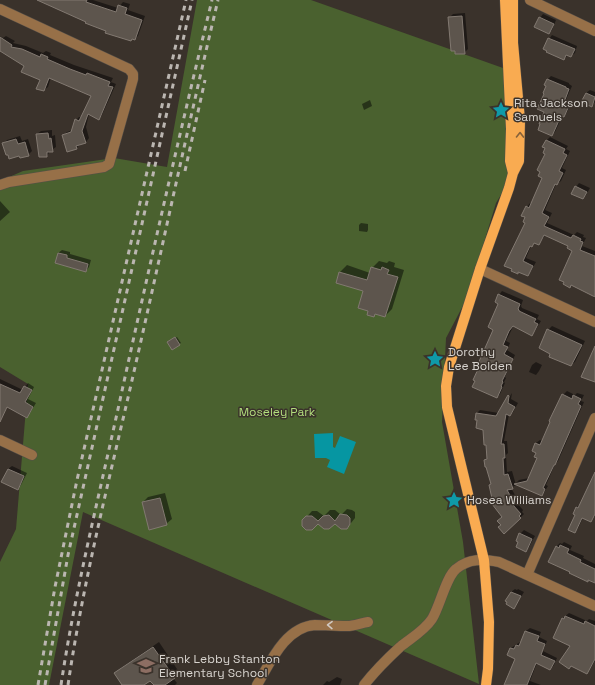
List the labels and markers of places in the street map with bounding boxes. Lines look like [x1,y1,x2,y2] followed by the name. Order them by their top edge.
[514,95,588,125] place label: Rita Jackson Samuels
[491,100,511,120] place icon: Rita Jackson Samuels
[448,344,512,374] place label: Dorothy Lee Bolden
[425,349,445,369] place icon: Dorothy Lee Bolden
[444,490,464,510] place icon: Hosea Williams
[467,492,551,508] place label: Hosea Williams
[159,651,280,681] place label: Frank Lebby Stanton Elementary School
[136,656,156,676] school or university icon: Frank Lebby Stanton Elementary School

